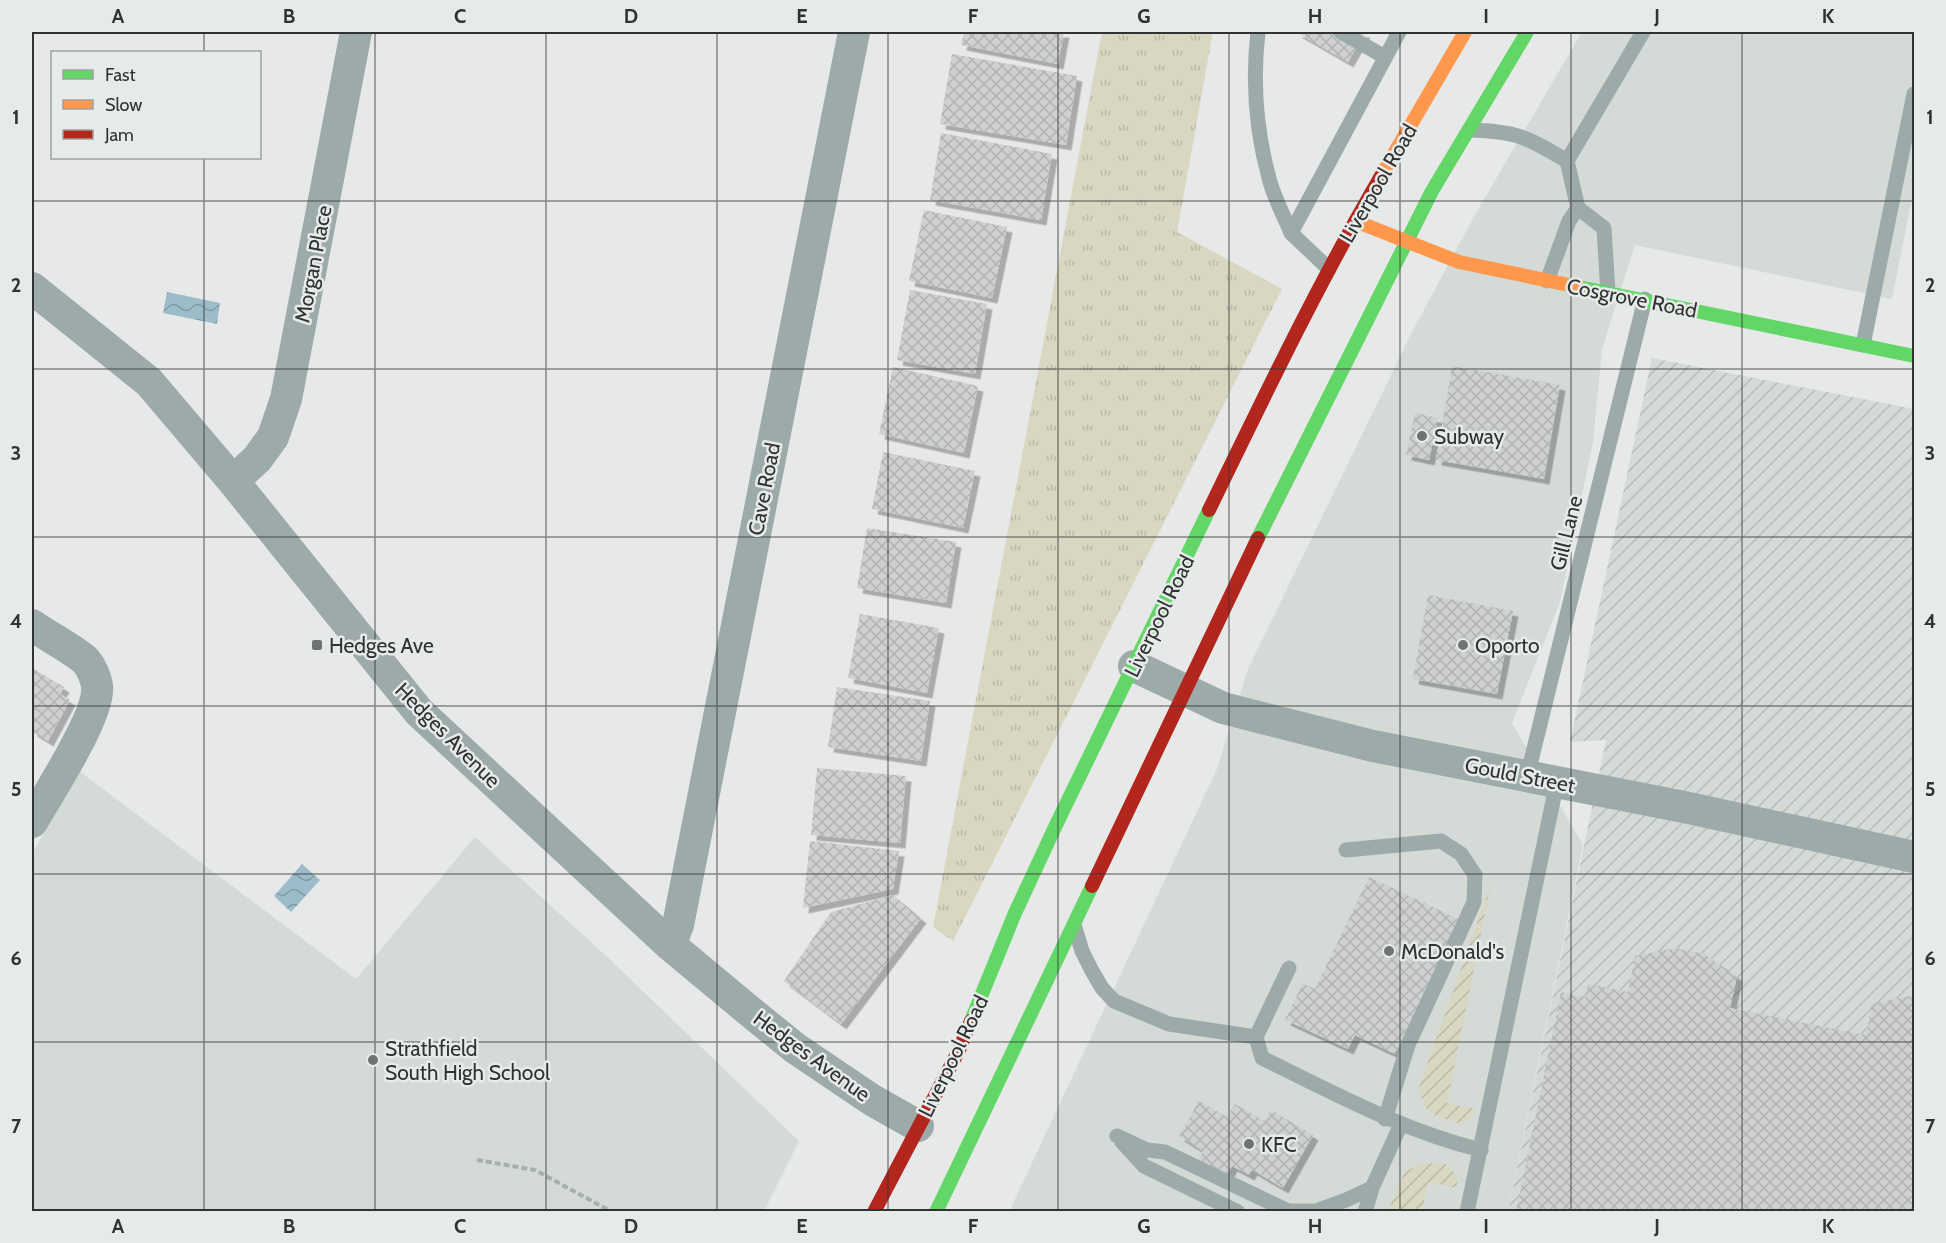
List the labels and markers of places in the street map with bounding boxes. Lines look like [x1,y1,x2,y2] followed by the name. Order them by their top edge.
[1434,424,1504,449] place label: Subway
[1415,429,1429,443] marker: Subway
[329,633,434,658] place label: Hedges Ave
[1475,633,1539,658] place label: Oporto
[310,638,324,652] marker: Hedges Ave
[1456,638,1470,652] marker: Oporto
[1401,939,1505,964] place label: McDonald's
[1382,944,1396,958] marker: McDonald's
[385,1036,550,1085] place label: Strathfield South High School
[366,1053,380,1067] marker: Strathfield South High School
[1261,1132,1297,1157] place label: KFC
[1242,1137,1256,1151] marker: KFC

